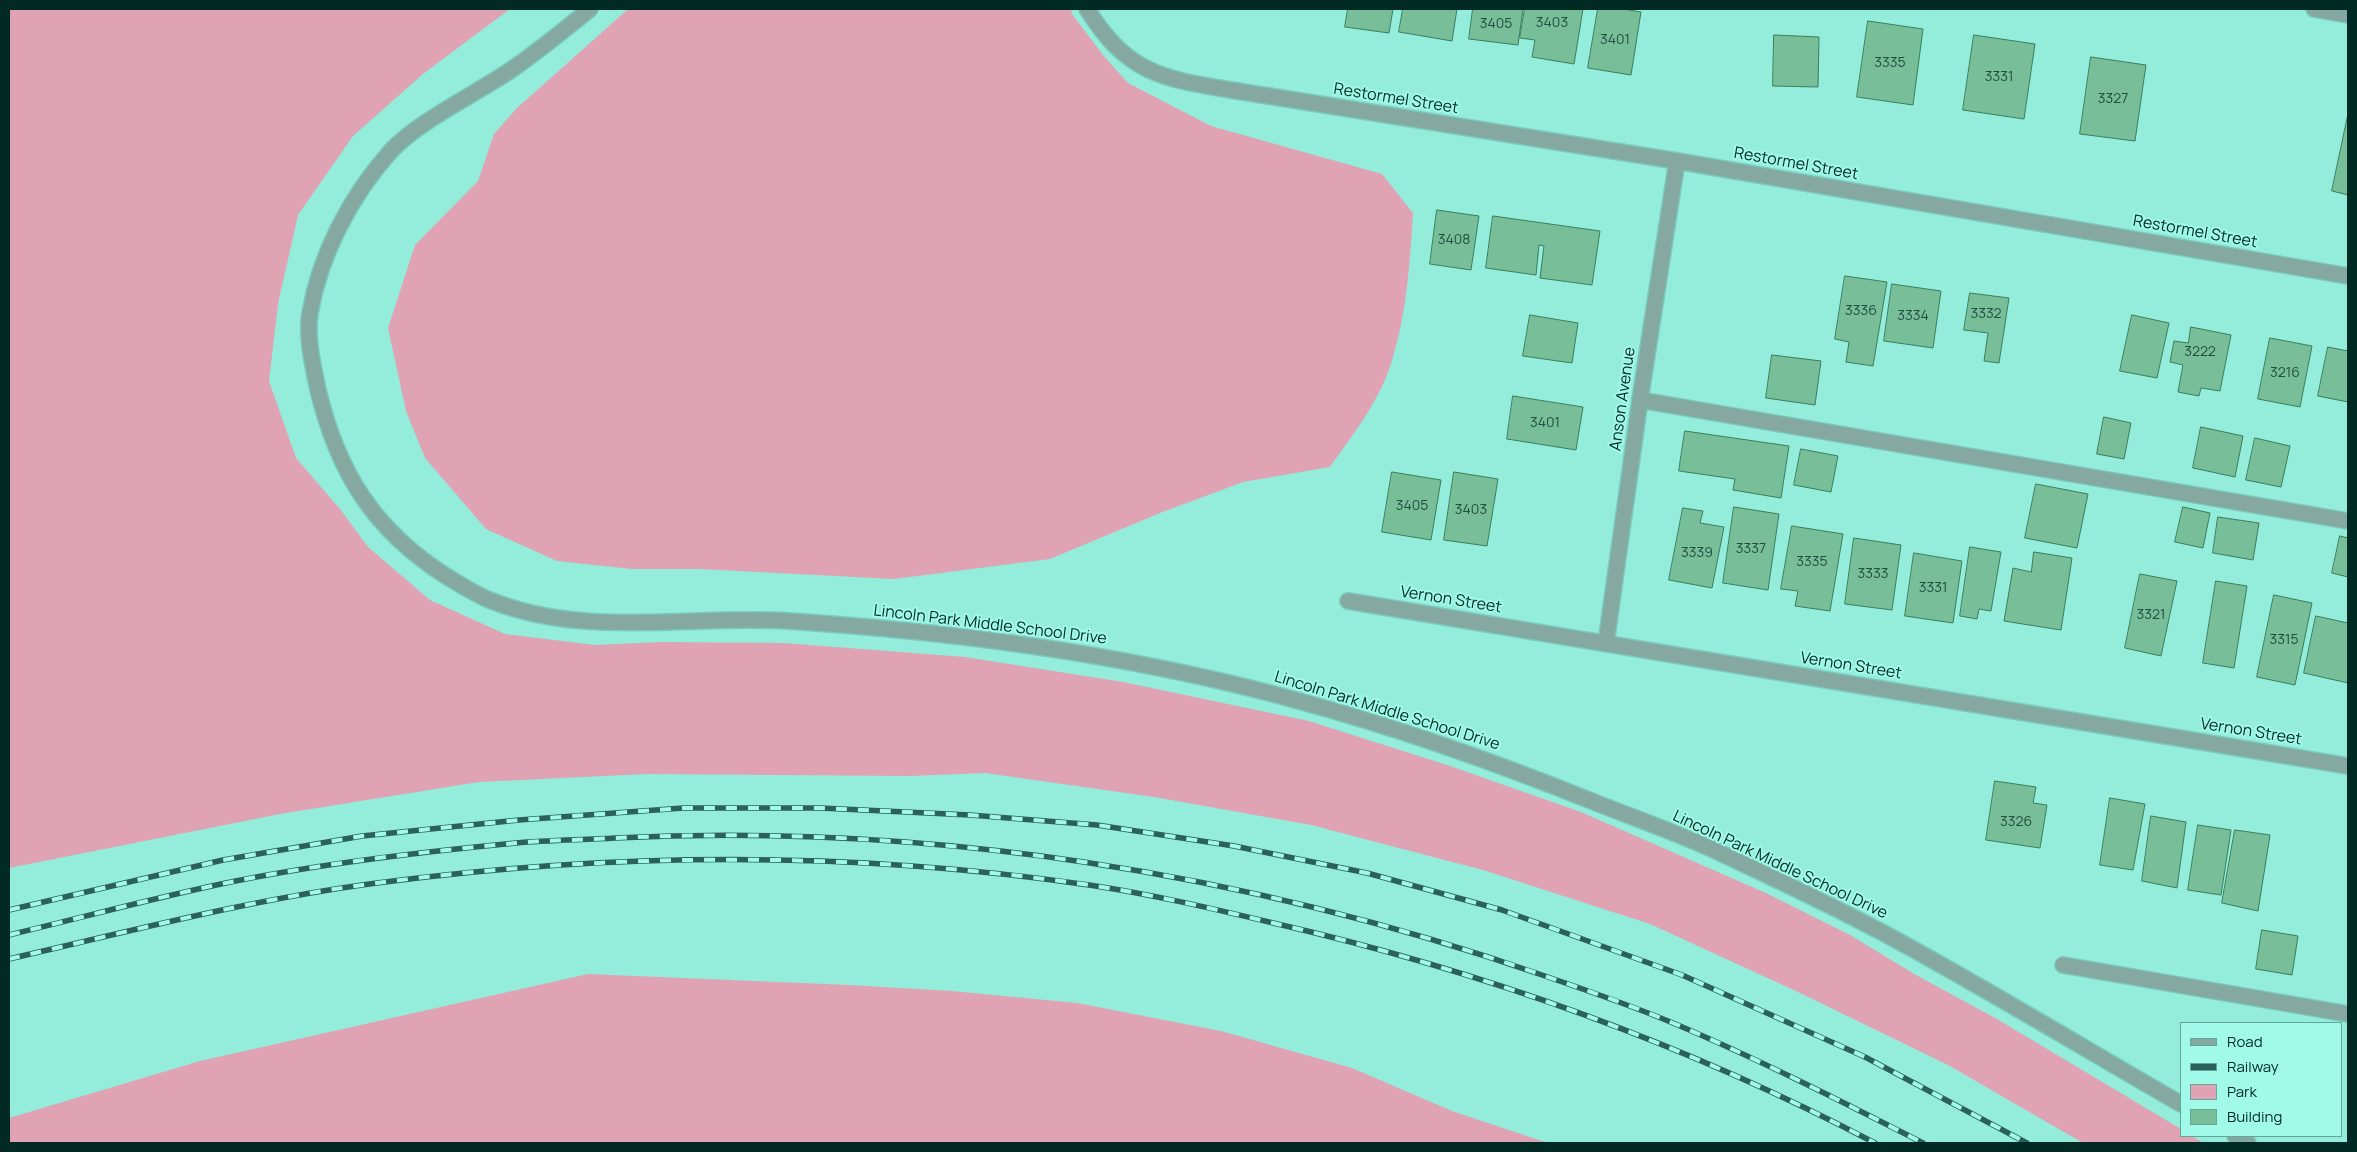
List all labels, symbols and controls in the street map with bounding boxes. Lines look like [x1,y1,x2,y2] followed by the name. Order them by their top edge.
[1536,15,1568,31] house number: 3403
[1480,16,1512,32] house number: 3405
[1600,32,1630,48] house number: 3401
[1874,55,1906,71] house number: 3335
[1985,69,2013,85] house number: 3331
[1332,80,1460,118] street label: Restormel Street
[2098,91,2128,107] house number: 3327
[1732,144,1860,184] street label: Restormel Street
[2131,212,2259,252] street label: Restormel Street
[1438,232,1470,248] house number: 3408
[1845,303,1877,319] house number: 3336
[1970,306,2002,322] house number: 3332
[1897,308,1929,324] house number: 3334
[2184,344,2216,360] house number: 3222
[1606,346,1640,452] street label: Anson Avenue
[2270,365,2300,381] house number: 3216
[1530,415,1560,431] house number: 3401
[1396,498,1428,514] house number: 3405
[1455,502,1487,518] house number: 3403
[1736,541,1766,557] house number: 3337
[1681,545,1713,561] house number: 3339
[1796,554,1828,570] house number: 3335
[1858,566,1888,582] house number: 3333
[1919,580,1947,596] house number: 3331
[1399,583,1503,617] street label: Vernon Street
[872,601,1108,649] street label: Lincoln Park Middle School Drive
[2137,607,2165,623] house number: 3321
[2269,632,2299,648] house number: 3315
[1799,649,1903,683] street label: Vernon Street
[1272,667,1502,755] street label: Lincoln Park Middle School Drive
[2199,715,2303,749] street label: Vernon Street
[1670,807,1890,923] street label: Lincoln Park Middle School Drive
[2000,814,2032,830] house number: 3326
[2180,1022,2342,1137] legend
[2227,1031,2263,1052] text: Road
[2227,1056,2279,1077] text: Railway
[2227,1081,2257,1102] text: Park
[2227,1106,2282,1127] text: Building

